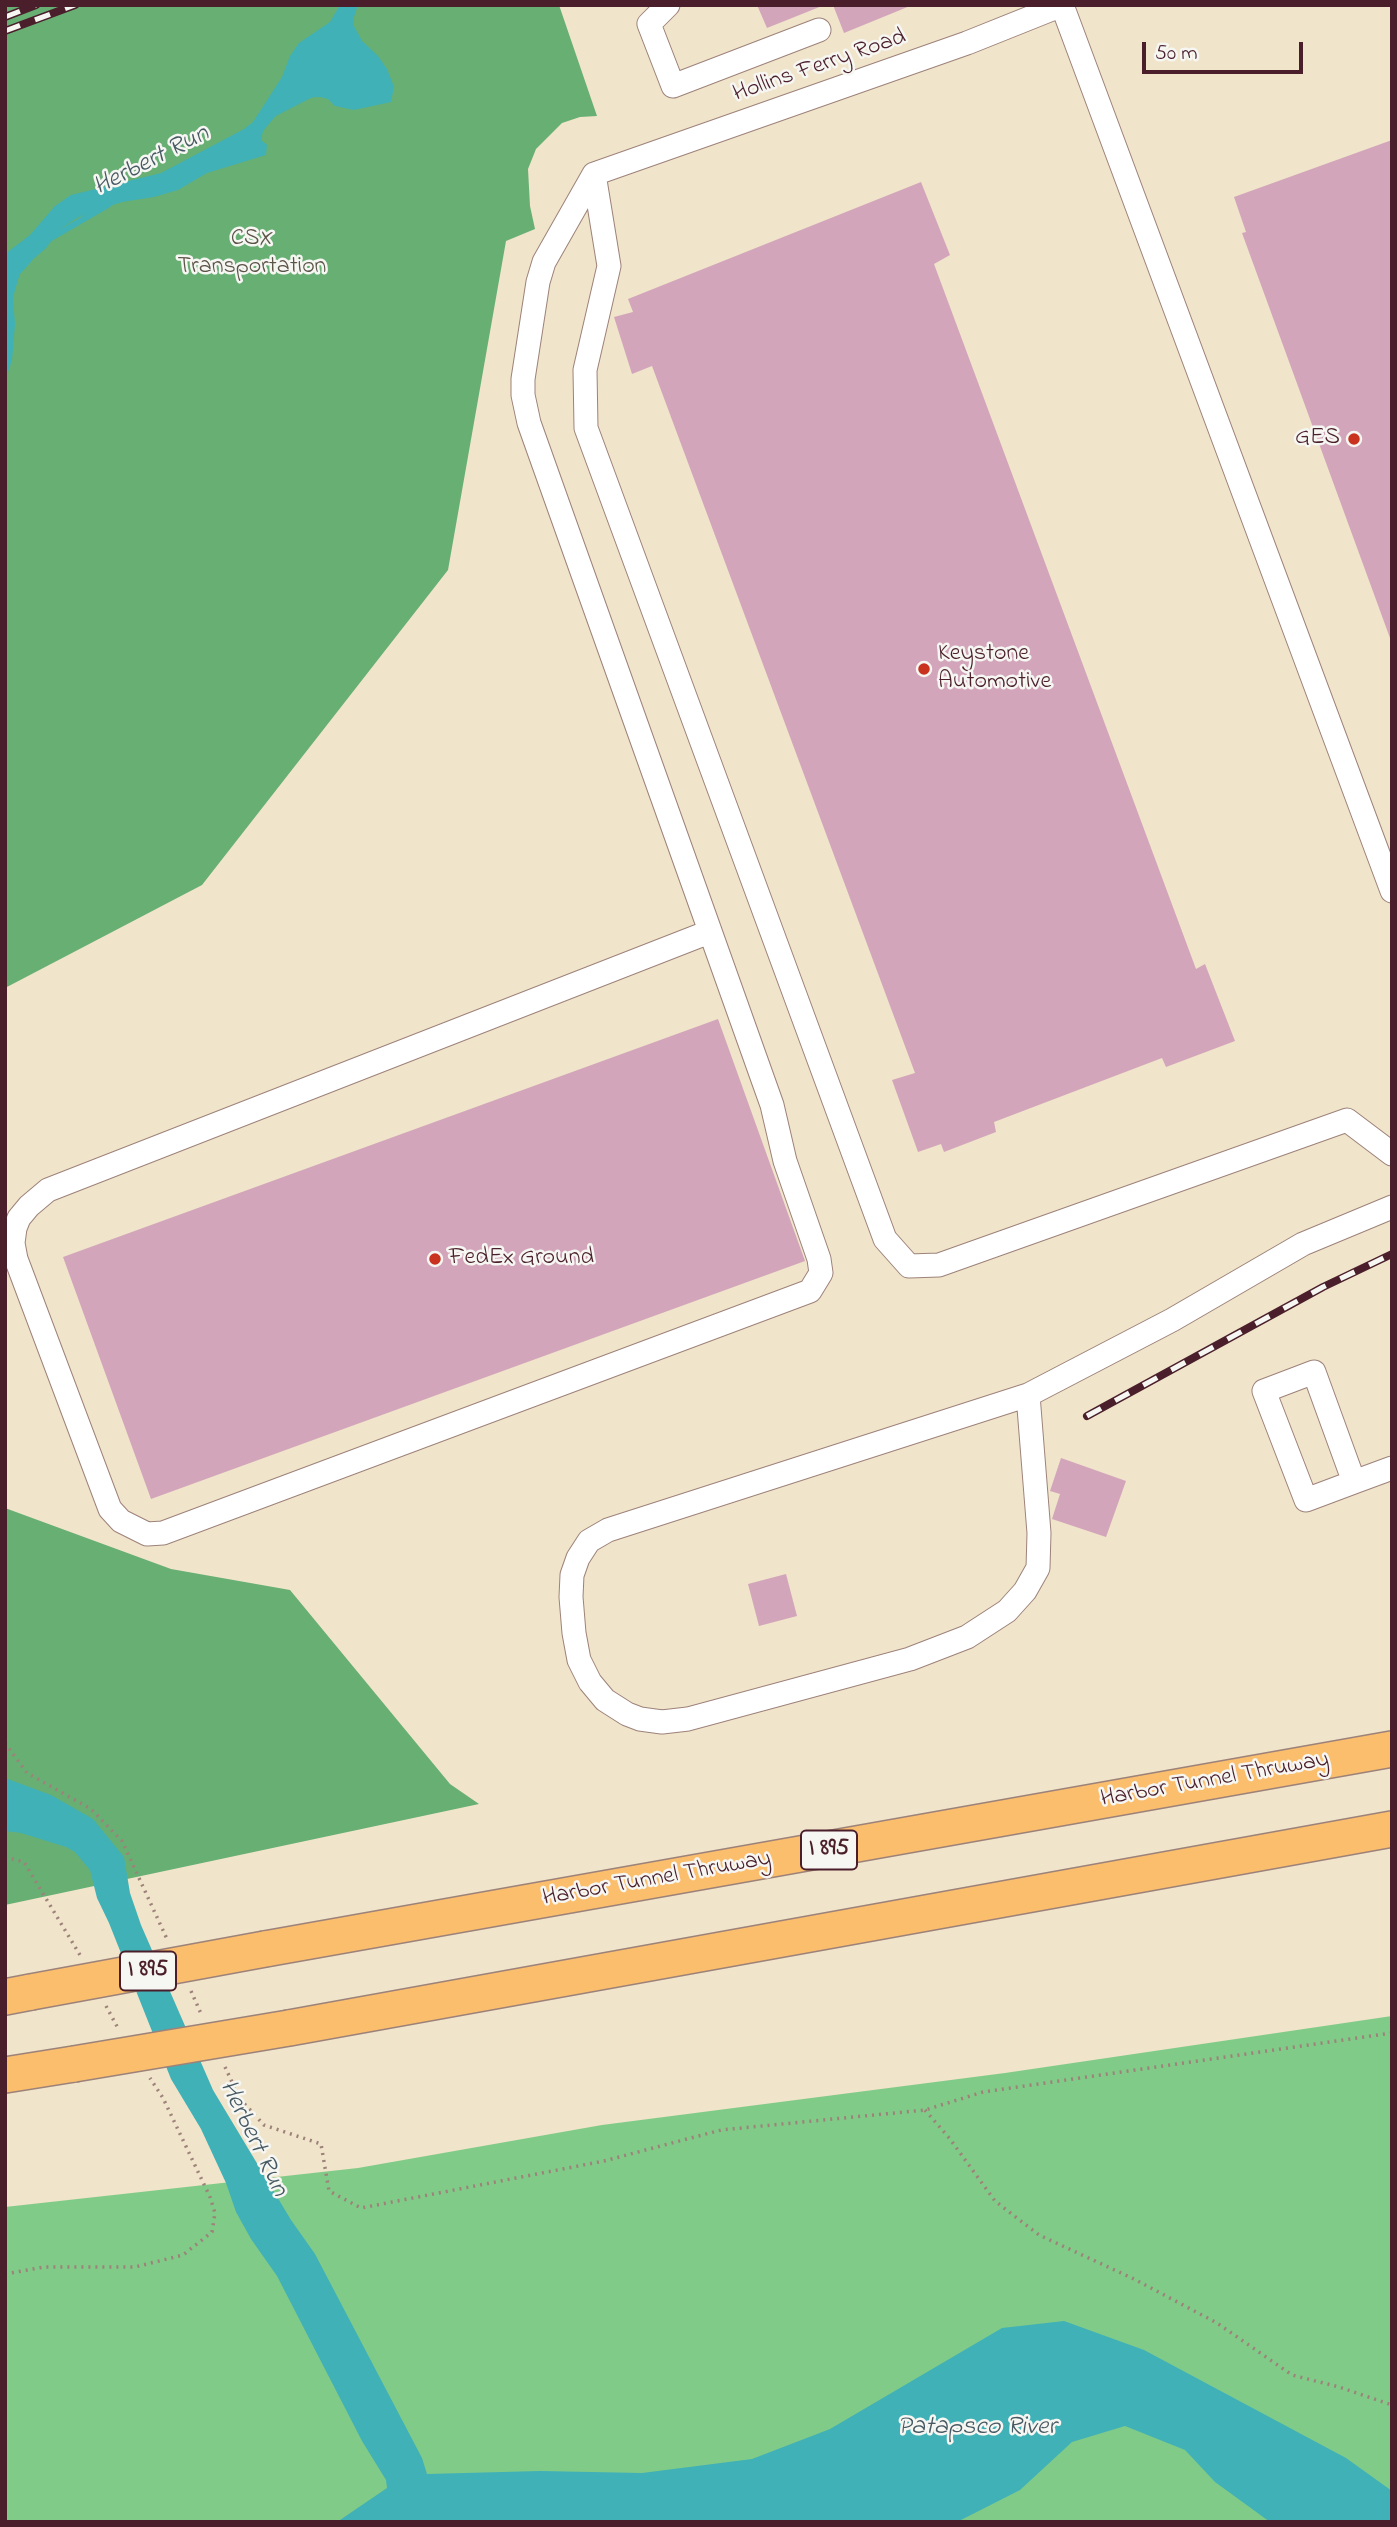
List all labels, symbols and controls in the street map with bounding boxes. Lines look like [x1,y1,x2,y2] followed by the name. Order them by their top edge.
[730,24,910,110] street label: Hollins Ferry Road
[1145,28,1306,72] scale bar
[1155,39,1198,69] text: 50 m
[89,120,215,204] water label: Herbert Run
[178,226,326,282] park label: CSX Transportation
[1295,425,1340,453] place label: GES
[1346,431,1362,447] marker: GES
[938,641,1051,697] place label: Keystone Automotive
[916,661,932,677] marker: Keystone Automotive
[449,1245,594,1273] place label: FedEx Ground
[427,1251,443,1267] marker: FedEx Ground
[1098,1747,1332,1815] street label: Harbor Tunnel Thruway
[801,1830,857,1870] road number: I 895
[540,1846,774,1914] street label: Harbor Tunnel Thruway
[120,1952,176,1990] road number: I 895
[210,2076,294,2202] water label: Herbert Run
[898,2413,1056,2445] water label: Patapsco River

